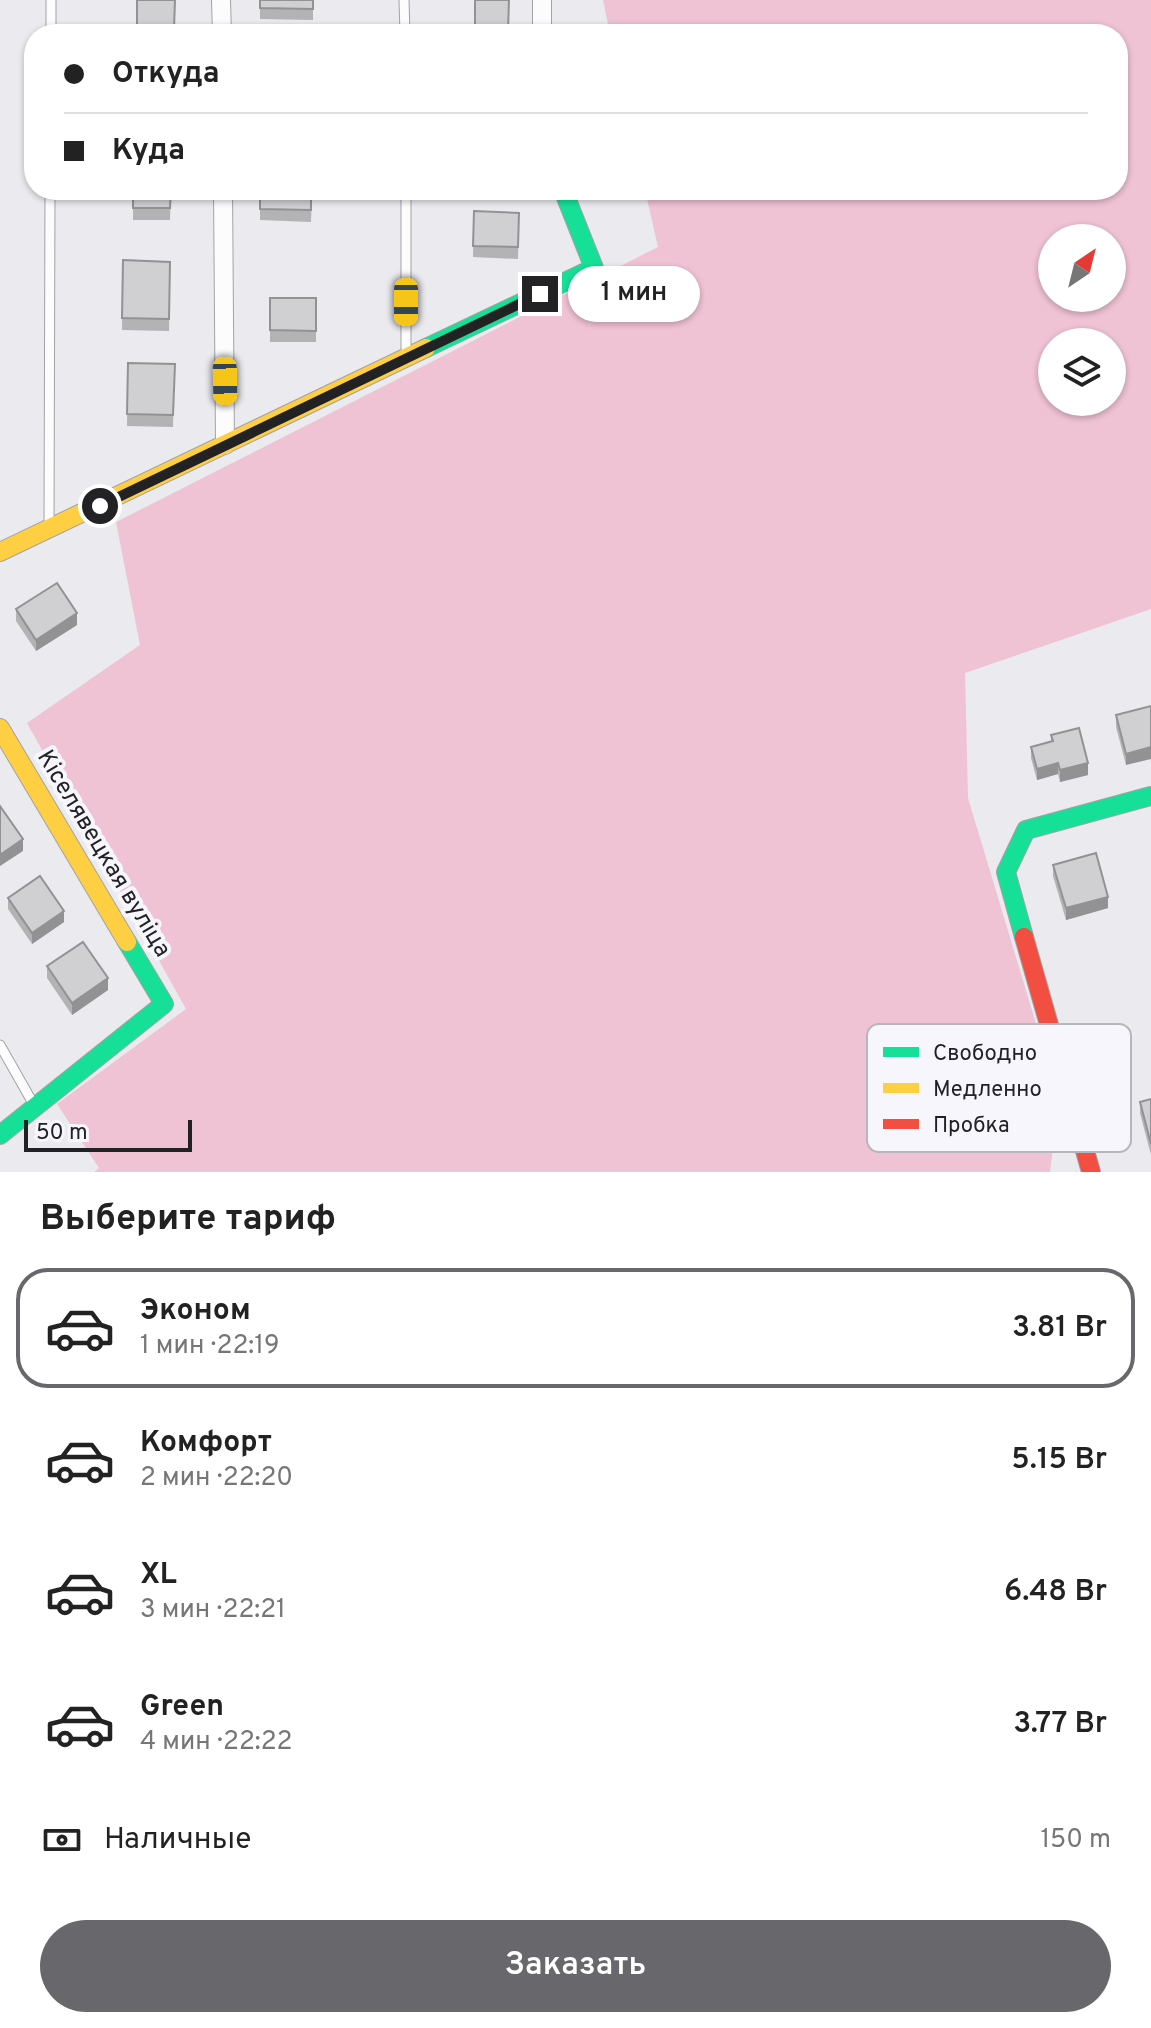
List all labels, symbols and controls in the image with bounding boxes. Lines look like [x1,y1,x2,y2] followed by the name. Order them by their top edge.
[112,56,220,93] text: Откуда
[112,133,185,170] text: Куда
[1038,224,1126,312] north arrow
[1038,224,1126,416] map controls
[568,266,700,322] callout: 1 мин
[522,276,558,312] route end
[601,277,667,310] text: 1 мин
[394,278,418,326] car
[1038,328,1126,416] button: layers
[213,357,237,405] car
[82,488,118,524] route start
[29,745,177,963] street label: Кіселявецкая вуліца
[867,1024,1131,1152] legend
[933,1041,1037,1068] text: Свободно
[933,1077,1042,1104] text: Медленно
[933,1113,1010,1140] text: Пробка
[24,1116,192,1152] scale bar
[36,1120,88,1147] text: 50 m
[40,1197,336,1243] text: Выберите тариф
[44,1292,116,1364] icon: car
[140,1293,251,1330] text: Эконом
[1012,1310,1107,1347] text: 3.81 Br
[140,1330,279,1363] text: 1 мин · 22:19
[44,1424,116,1496] icon: car
[140,1425,272,1462] text: Комфорт
[1011,1442,1107,1479] text: 5.15 Br
[140,1462,293,1495] text: 2 мин · 22:20
[44,1556,116,1628] icon: car
[140,1557,177,1594] text: XL
[1004,1574,1107,1611] text: 6.48 Br
[140,1594,286,1627] text: 3 мин · 22:21
[44,1688,116,1760] icon: car
[140,1689,224,1726] text: Green
[1013,1706,1107,1743] text: 3.77 Br
[140,1726,293,1759] text: 4 мин · 22:22
[40,1818,84,1862] icon: cash
[104,1822,251,1859] text: Наличные
[1040,1824,1111,1857] text: 150 m
[40,1920,1111,2012] button: Заказать

